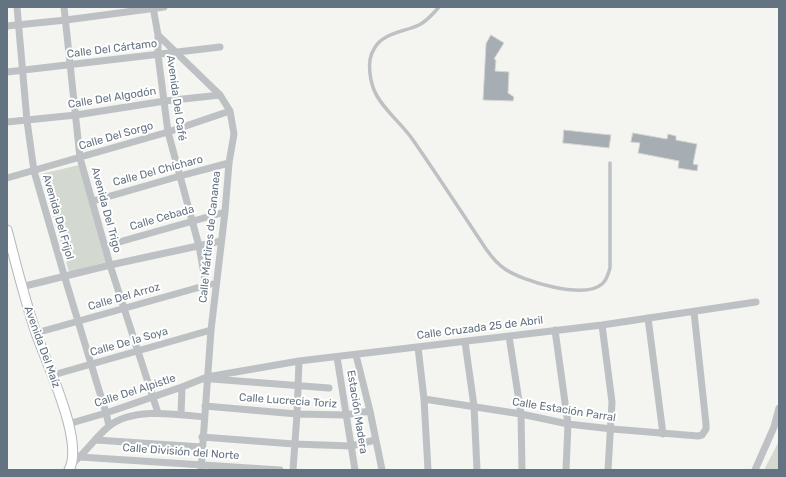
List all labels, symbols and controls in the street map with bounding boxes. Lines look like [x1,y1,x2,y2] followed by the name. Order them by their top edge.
[66,37,158,61] street label: Calle Del Cártamo
[163,54,189,142] street label: Avenida Del Café
[67,85,157,111] street label: Calle Del Algodón
[77,119,155,153] street label: Calle Del Sorgo
[112,153,204,189] street label: Calle Del Chícharo
[88,166,124,254] street label: Avenida Del Trigo
[197,170,223,304] street label: Calle Mártires de Cananea
[40,173,76,261] street label: Avenida Del Frijol
[128,203,196,233] street label: Calle Cebada
[87,280,161,314] street label: Calle Del Arroz
[21,304,63,390] street label: Avenida Del Maíz
[416,314,544,342] street label: Calle Cruzada 25 de Abril
[89,325,169,359] street label: Calle De la Soya
[344,369,370,455] street label: Estación Madera
[93,372,177,410] street label: Calle Del Alpistle
[239,391,337,411] street label: Calle Lucrecia Toriz
[511,395,617,425] street label: Calle Estación Parral
[122,441,240,463] street label: Calle División del Norte

